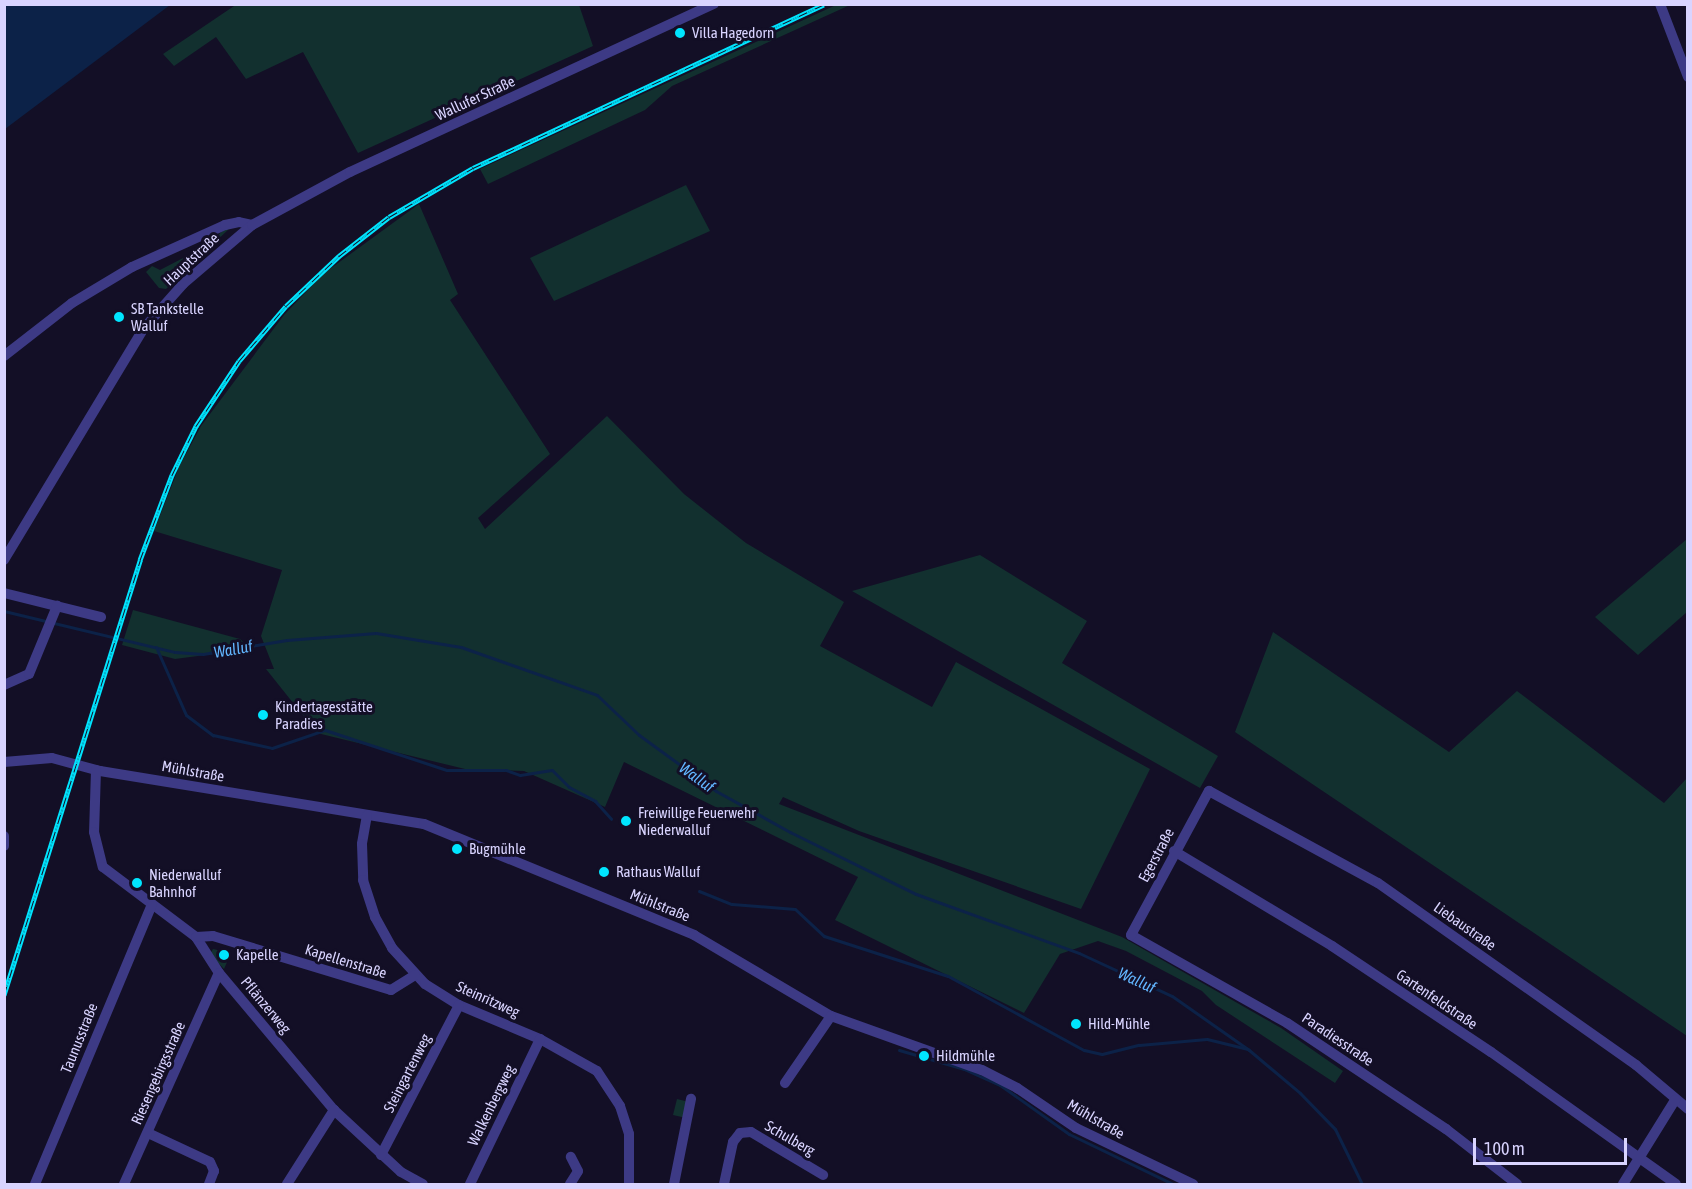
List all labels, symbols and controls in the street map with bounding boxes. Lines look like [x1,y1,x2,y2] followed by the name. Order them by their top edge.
[692,24,774,42] place label: Villa Hagedorn
[673,26,687,40] marker: Villa Hagedorn
[432,72,518,124] street label: Wallufer Straße
[160,229,222,289] street label: Hauptstraße
[131,299,204,334] place label: SB Tankstelle Walluf
[112,310,126,324] marker: SB Tankstelle Walluf
[212,636,254,662] water label: Walluf
[275,697,373,732] place label: Kindertagesstätte Paradies
[256,708,270,722] marker: Kindertagesstätte Paradies
[160,757,226,785] street label: Mühlstraße
[676,758,718,796] water label: Walluf
[638,803,756,838] place label: Freiwillige Feuerwehr Niederwalluf
[619,814,633,828] marker: Freiwillige Feuerwehr Niederwalluf
[1134,825,1178,885] street label: Egerstraße
[469,840,526,858] place label: Bugmühle
[450,842,464,856] marker: Bugmühle
[616,863,700,881] place label: Rathaus Walluf
[149,865,221,900] place label: Niederwalluf Bahnhof
[597,865,611,879] marker: Rathaus Walluf
[130,876,144,890] marker: Niederwalluf Bahnhof
[627,885,693,925] street label: Mühlstraße
[1430,898,1500,954] street label: Liebaustraße
[303,940,389,982] street label: Kapellenstraße
[236,946,279,964] place label: Kapelle
[217,948,231,962] marker: Kapelle
[1115,963,1159,997] water label: Walluf
[1393,965,1481,1033] street label: Gartenfeldstraße
[237,973,295,1037] street label: Pflänzerweg
[453,977,523,1021] street label: Steinritzweg
[57,1000,101,1076] street label: Taunusstraße
[1299,1009,1377,1069] street label: Paradiesstraße
[1088,1015,1150,1033] place label: Hild-Mühle
[1069,1017,1083,1031] marker: Hild-Mühle
[127,1019,189,1127] street label: Riesengebirgsstraße
[380,1031,434,1115] street label: Steingartenweg
[936,1047,995,1065] place label: Hildmühle
[917,1049,931,1063] marker: Hildmühle
[464,1061,518,1149] street label: Walkenbergweg
[1064,1095,1128,1143] street label: Mühlstraße
[762,1117,818,1159] street label: Schulberg
[1476,1126,1630,1164] scale bar
[1484,1138,1525,1159] text: 100 m

